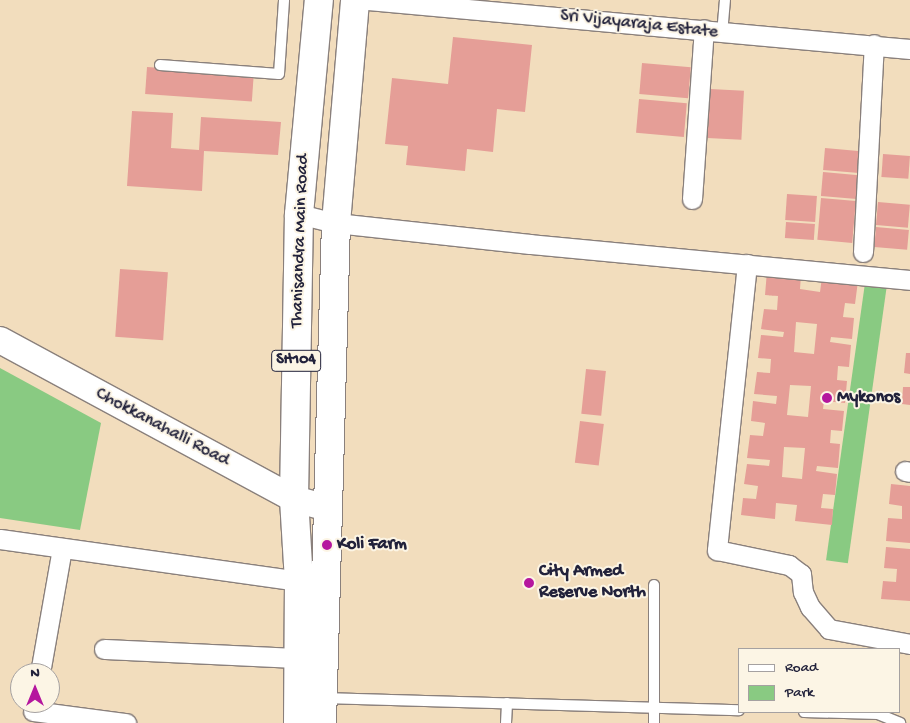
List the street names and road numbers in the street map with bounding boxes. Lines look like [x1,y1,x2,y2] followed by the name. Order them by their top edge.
[559,6,719,44] street label: Sri Vijayaraja Estate
[287,154,315,328] street label: Thanisandra Main Road
[271,348,321,374] road number: SH104
[91,384,233,472] street label: Chokkanahalli Road

